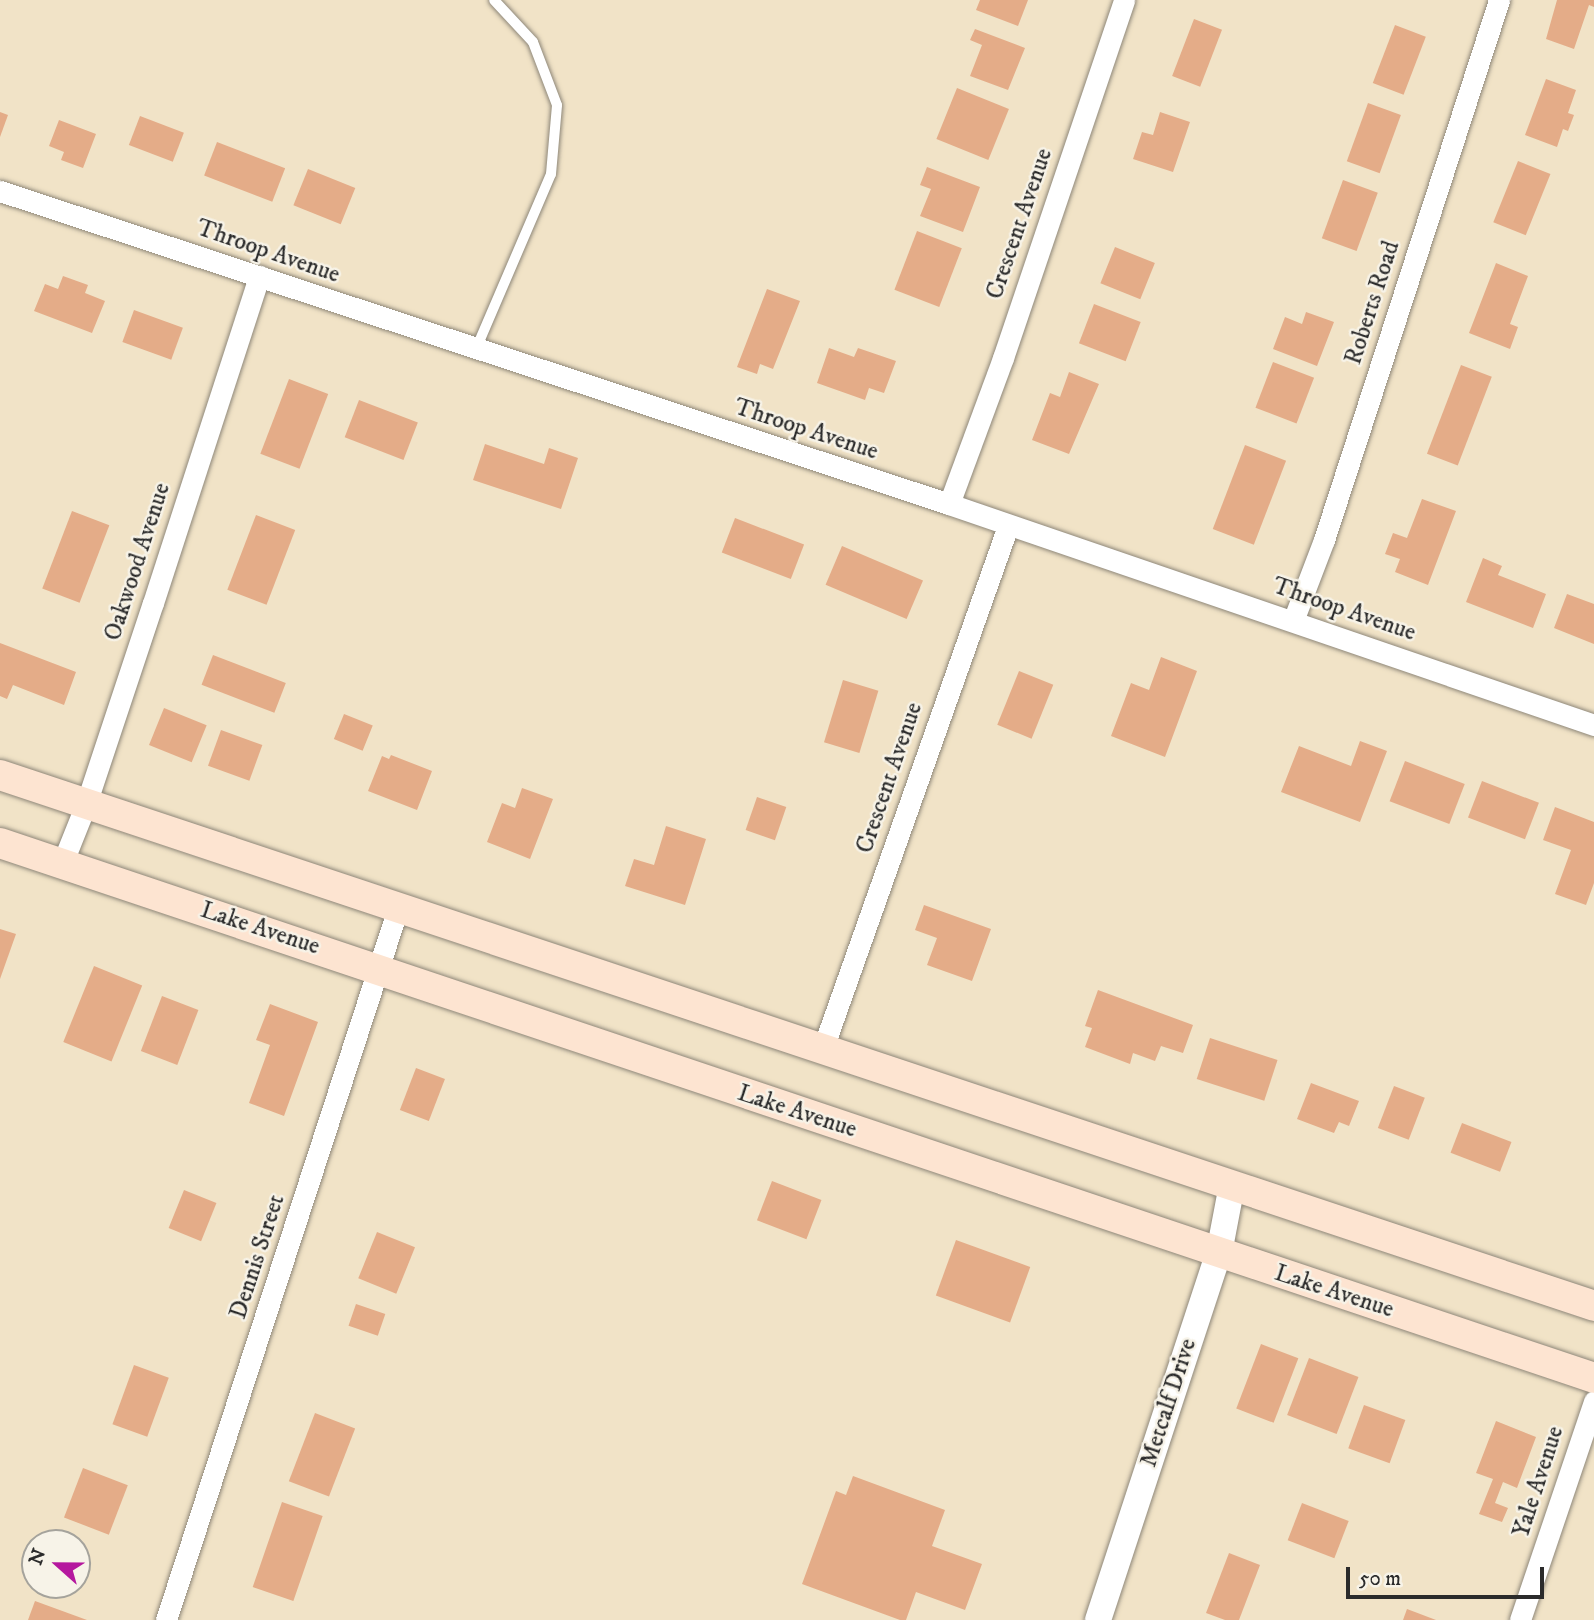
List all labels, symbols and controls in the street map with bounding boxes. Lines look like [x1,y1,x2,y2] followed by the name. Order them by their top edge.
[981,145,1059,303] street label: Crescent Avenue
[193,214,343,290] street label: Throop Avenue
[1339,238,1407,368] street label: Roberts Road
[730,393,882,467] street label: Throop Avenue
[99,480,177,644] street label: Oakwood Avenue
[1269,572,1419,648] street label: Throop Avenue
[851,699,929,857] street label: Crescent Avenue
[197,896,323,962] street label: Lake Avenue
[734,1079,860,1145] street label: Lake Avenue
[224,1191,292,1323] street label: Dennis Street
[1271,1259,1397,1325] street label: Lake Avenue
[1135,1335,1203,1471] street label: Metcalf Drive
[1508,1423,1570,1541] street label: Yale Avenue
[21,1529,91,1599] north arrow
[24,1546,51,1568] text: N
[1349,1554,1547,1598] scale bar
[1359,1566,1401,1592] text: 50 m

